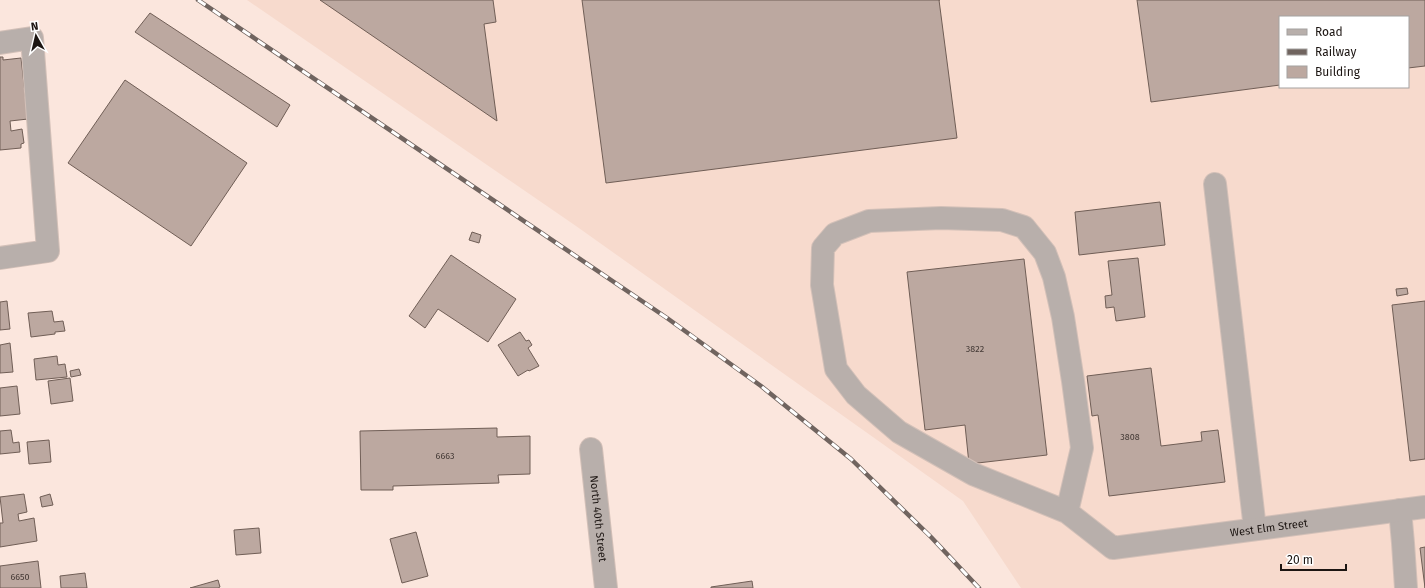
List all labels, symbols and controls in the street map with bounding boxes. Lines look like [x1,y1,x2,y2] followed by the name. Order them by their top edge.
[16,16,56,56] north arrow
[1279,16,1409,88] legend
[30,20,39,34] text: N
[1315,25,1343,39] text: Road
[1315,45,1356,59] text: Railway
[1315,65,1361,79] text: Building
[966,344,984,354] house number: 3822
[1120,432,1140,442] house number: 3808
[436,451,454,461] house number: 6663
[587,475,610,562] street label: North 40th Street
[1229,516,1309,539] street label: West Elm Street
[1281,546,1346,572] scale bar
[1287,553,1313,567] text: 20 m
[10,572,30,582] house number: 6650

